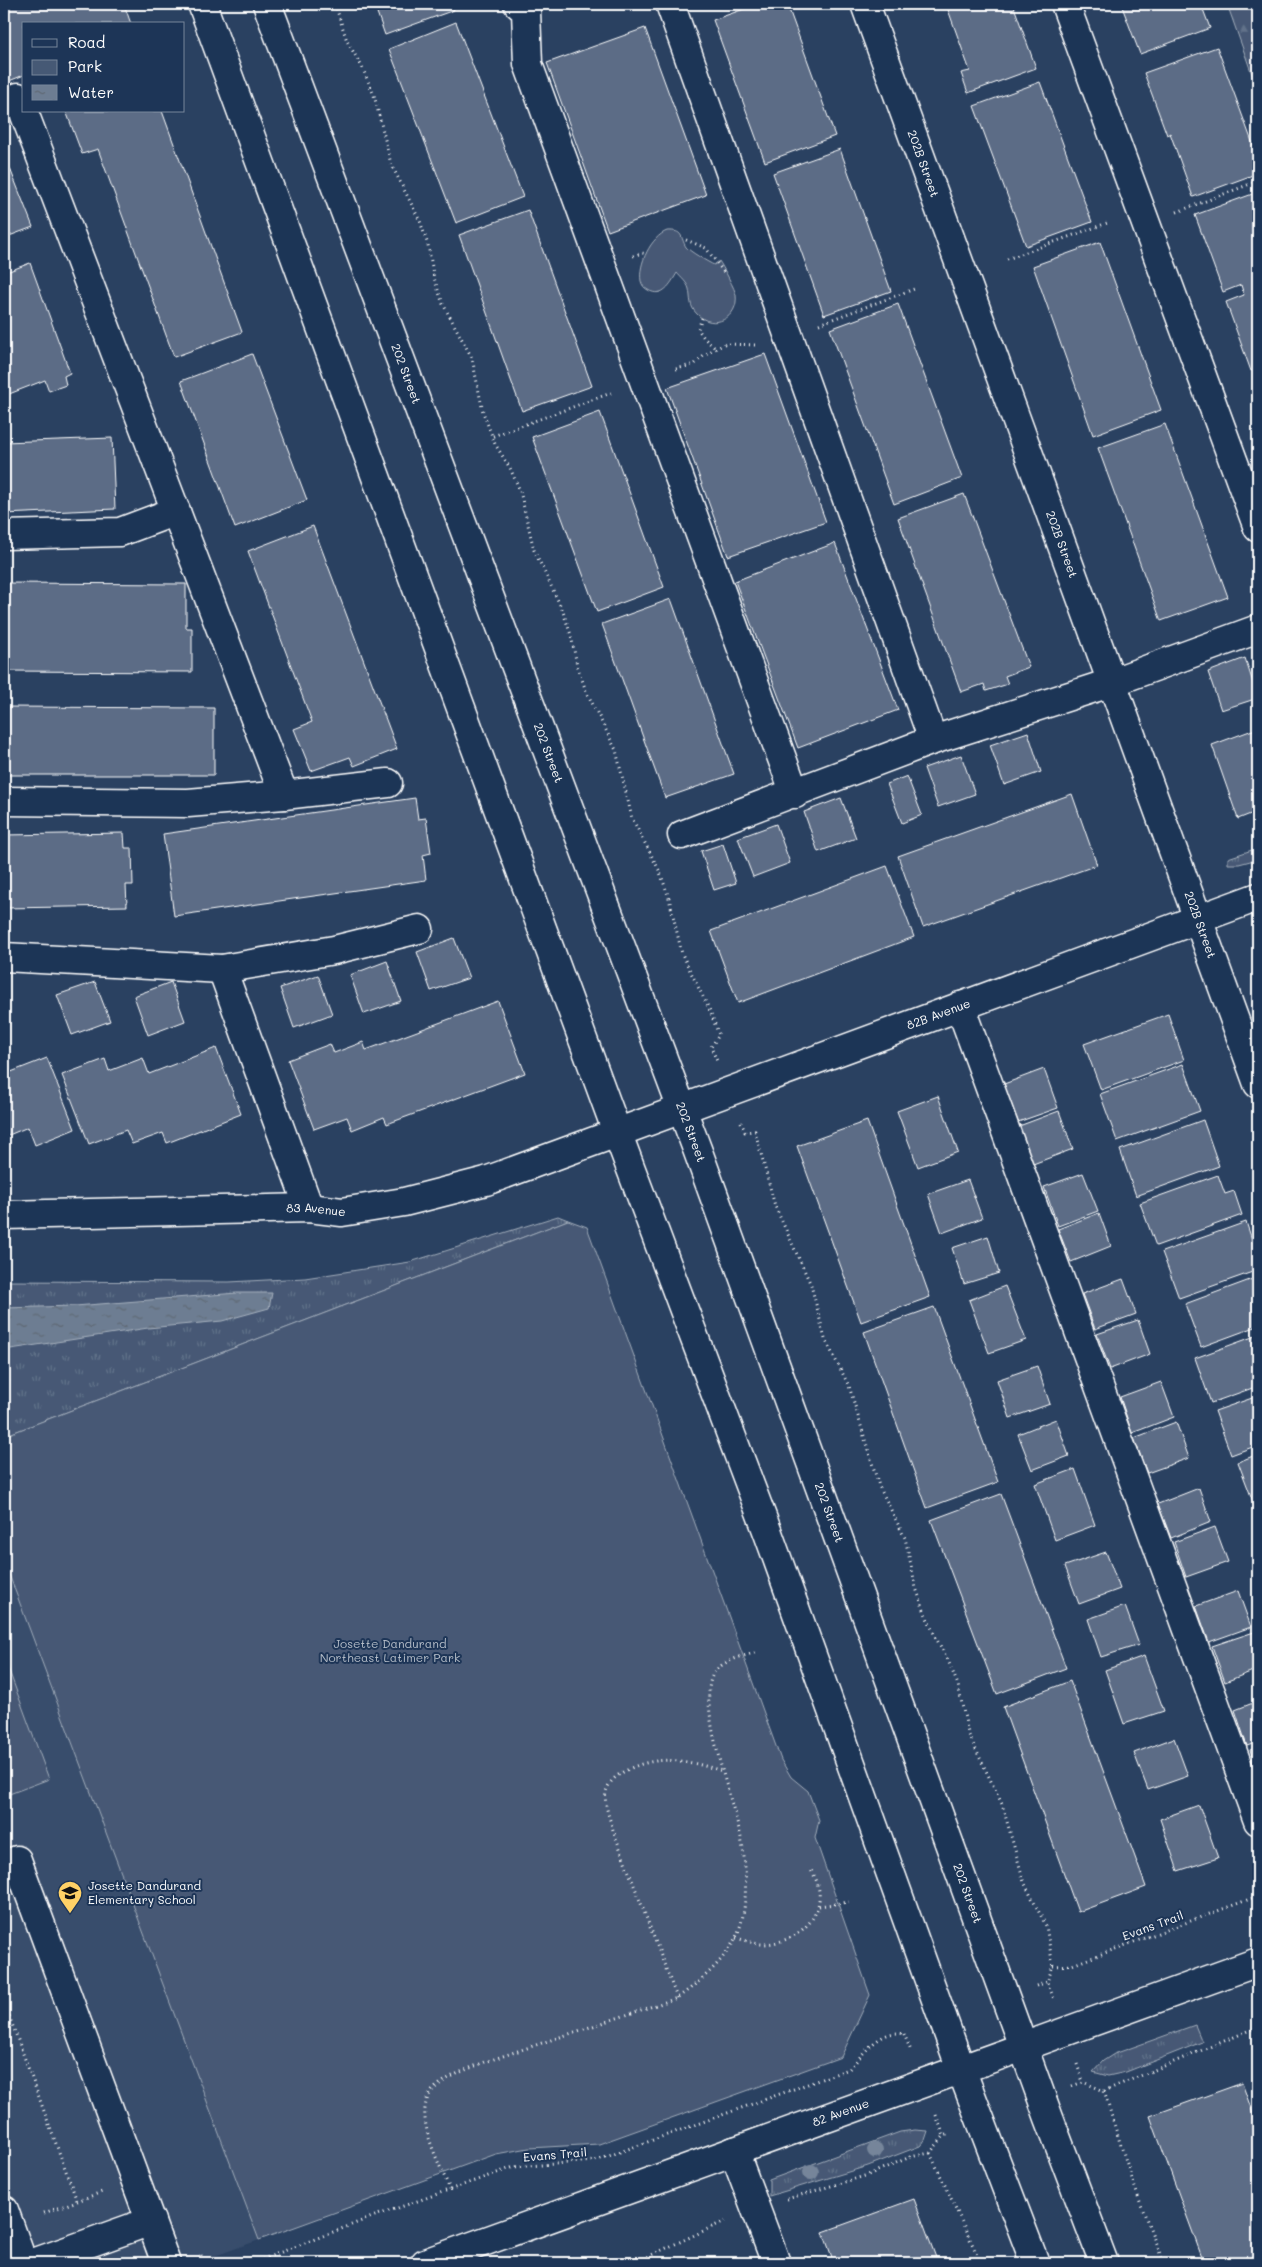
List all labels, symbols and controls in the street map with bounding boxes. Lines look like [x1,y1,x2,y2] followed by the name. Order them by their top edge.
[22,22,185,112] legend
[68,32,105,52] text: Road
[68,56,102,76] text: Park
[68,82,114,102] text: Water
[905,128,944,199] street label: 202B Street
[388,341,425,406] street label: 202 Street
[1043,508,1082,580] street label: 202B Street
[531,720,568,785] street label: 202 Street
[1182,889,1221,960] street label: 202B Street
[904,995,972,1033] street label: 82B Avenue
[673,1099,710,1164] street label: 202 Street
[286,1199,347,1219] street label: 83 Avenue
[812,1480,848,1545] street label: 202 Street
[320,1635,460,1665] park label: Josette Dandurand Northeast Latimer Park
[950,1861,987,1925] street label: 202 Street
[88,1877,201,1907] place label: Josette Dandurand Elementary School
[57,1880,83,1914] school or university icon: Josette Dandurand Elementary School
[1120,1907,1185,1944] street label: Evans Trail
[810,2094,871,2129] street label: 82 Avenue
[522,2143,587,2165] street label: Evans Trail

